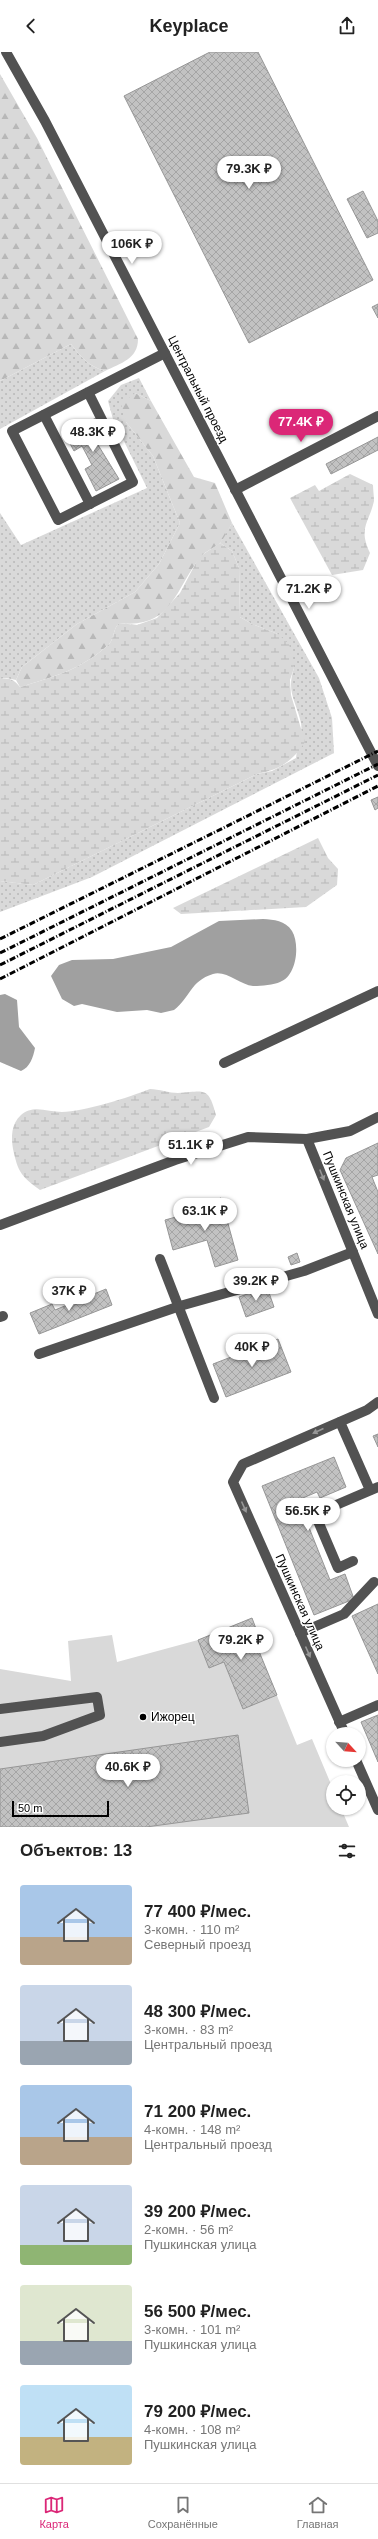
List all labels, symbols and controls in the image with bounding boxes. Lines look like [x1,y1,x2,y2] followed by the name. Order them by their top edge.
[20,15,42,37] icon: back
[336,15,358,37] icon: share
[149,16,229,36] text: Keyplace
[212,156,286,190] pin: 79.3K ₽
[226,161,272,176] text: 79.3K ₽
[99,231,165,265] pin: 106K ₽
[111,236,153,251] text: 106K ₽
[165,333,231,445] street label: Центральный проезд
[264,409,338,443] pin: 77.4K ₽
[278,414,324,429] text: 77.4K ₽
[56,419,130,453] pin: 48.3K ₽
[70,424,116,439] text: 48.3K ₽
[272,576,346,610] pin: 71.2K ₽
[286,581,332,596] text: 71.2K ₽
[154,1132,228,1166] pin: 51.1K ₽
[168,1137,214,1152] text: 51.1K ₽
[320,1149,372,1251] street label: Пушкинская улица
[319,1170,325,1182] one-way arrow
[168,1198,242,1232] pin: 63.1K ₽
[182,1203,228,1218] text: 63.1K ₽
[219,1268,293,1302] pin: 39.2K ₽
[233,1273,279,1288] text: 39.2K ₽
[41,1278,97,1312] pin: 37K ₽
[51,1283,87,1298] text: 37K ₽
[224,1334,280,1368] pin: 40K ₽
[234,1339,270,1354] text: 40K ₽
[312,1428,324,1435] one-way arrow
[271,1498,345,1532] pin: 56.5K ₽
[241,1502,247,1513] one-way arrow
[285,1503,331,1518] text: 56.5K ₽
[272,1552,328,1653] street label: Пушкинская улица
[204,1627,278,1661] pin: 79.2K ₽
[218,1632,264,1647] text: 79.2K ₽
[305,1646,311,1657] one-way arrow
[151,1710,195,1724] place label: Ижорец
[138,1712,148,1722] marker: Ижорец
[326,1727,366,1767] north arrow
[326,1727,366,1815] map controls
[91,1754,165,1788] pin: 40.6K ₽
[105,1759,151,1774] text: 40.6K ₽
[326,1775,366,1815] button: locate
[12,1799,109,1818] scale bar
[18,1802,42,1814] text: 50 m
[336,1840,358,1862] icon: filters
[20,1841,132,1860] text: Объектов: 13
[52,1901,100,1949] icon: home
[144,1902,251,1921] text: 77 400 ₽/мес.
[144,1922,239,1937] text: 3-комн. · 110 m²
[144,1937,251,1952] text: Северный проезд
[52,2001,100,2049] icon: home
[144,2002,251,2021] text: 48 300 ₽/мес.
[144,2022,233,2037] text: 3-комн. · 83 m²
[144,2037,272,2052] text: Центральный проезд
[52,2101,100,2149] icon: home
[144,2102,251,2121] text: 71 200 ₽/мес.
[144,2122,240,2137] text: 4-комн. · 148 m²
[144,2137,272,2152] text: Центральный проезд
[52,2201,100,2249] icon: home
[144,2202,251,2221] text: 39 200 ₽/мес.
[144,2222,233,2237] text: 2-комн. · 56 m²
[144,2237,257,2252] text: Пушкинская улица
[52,2301,100,2349] icon: home
[144,2302,251,2321] text: 56 500 ₽/мес.
[144,2322,240,2337] text: 3-комн. · 101 m²
[144,2337,257,2352] text: Пушкинская улица
[52,2401,100,2449] icon: home
[144,2402,251,2421] text: 79 200 ₽/мес.
[144,2422,240,2437] text: 4-комн. · 108 m²
[144,2437,257,2452] text: Пушкинская улица
[39,2494,69,2530] tab: Карта
[148,2494,218,2530] tab: Сохранённые
[297,2494,339,2530] tab: Главная

